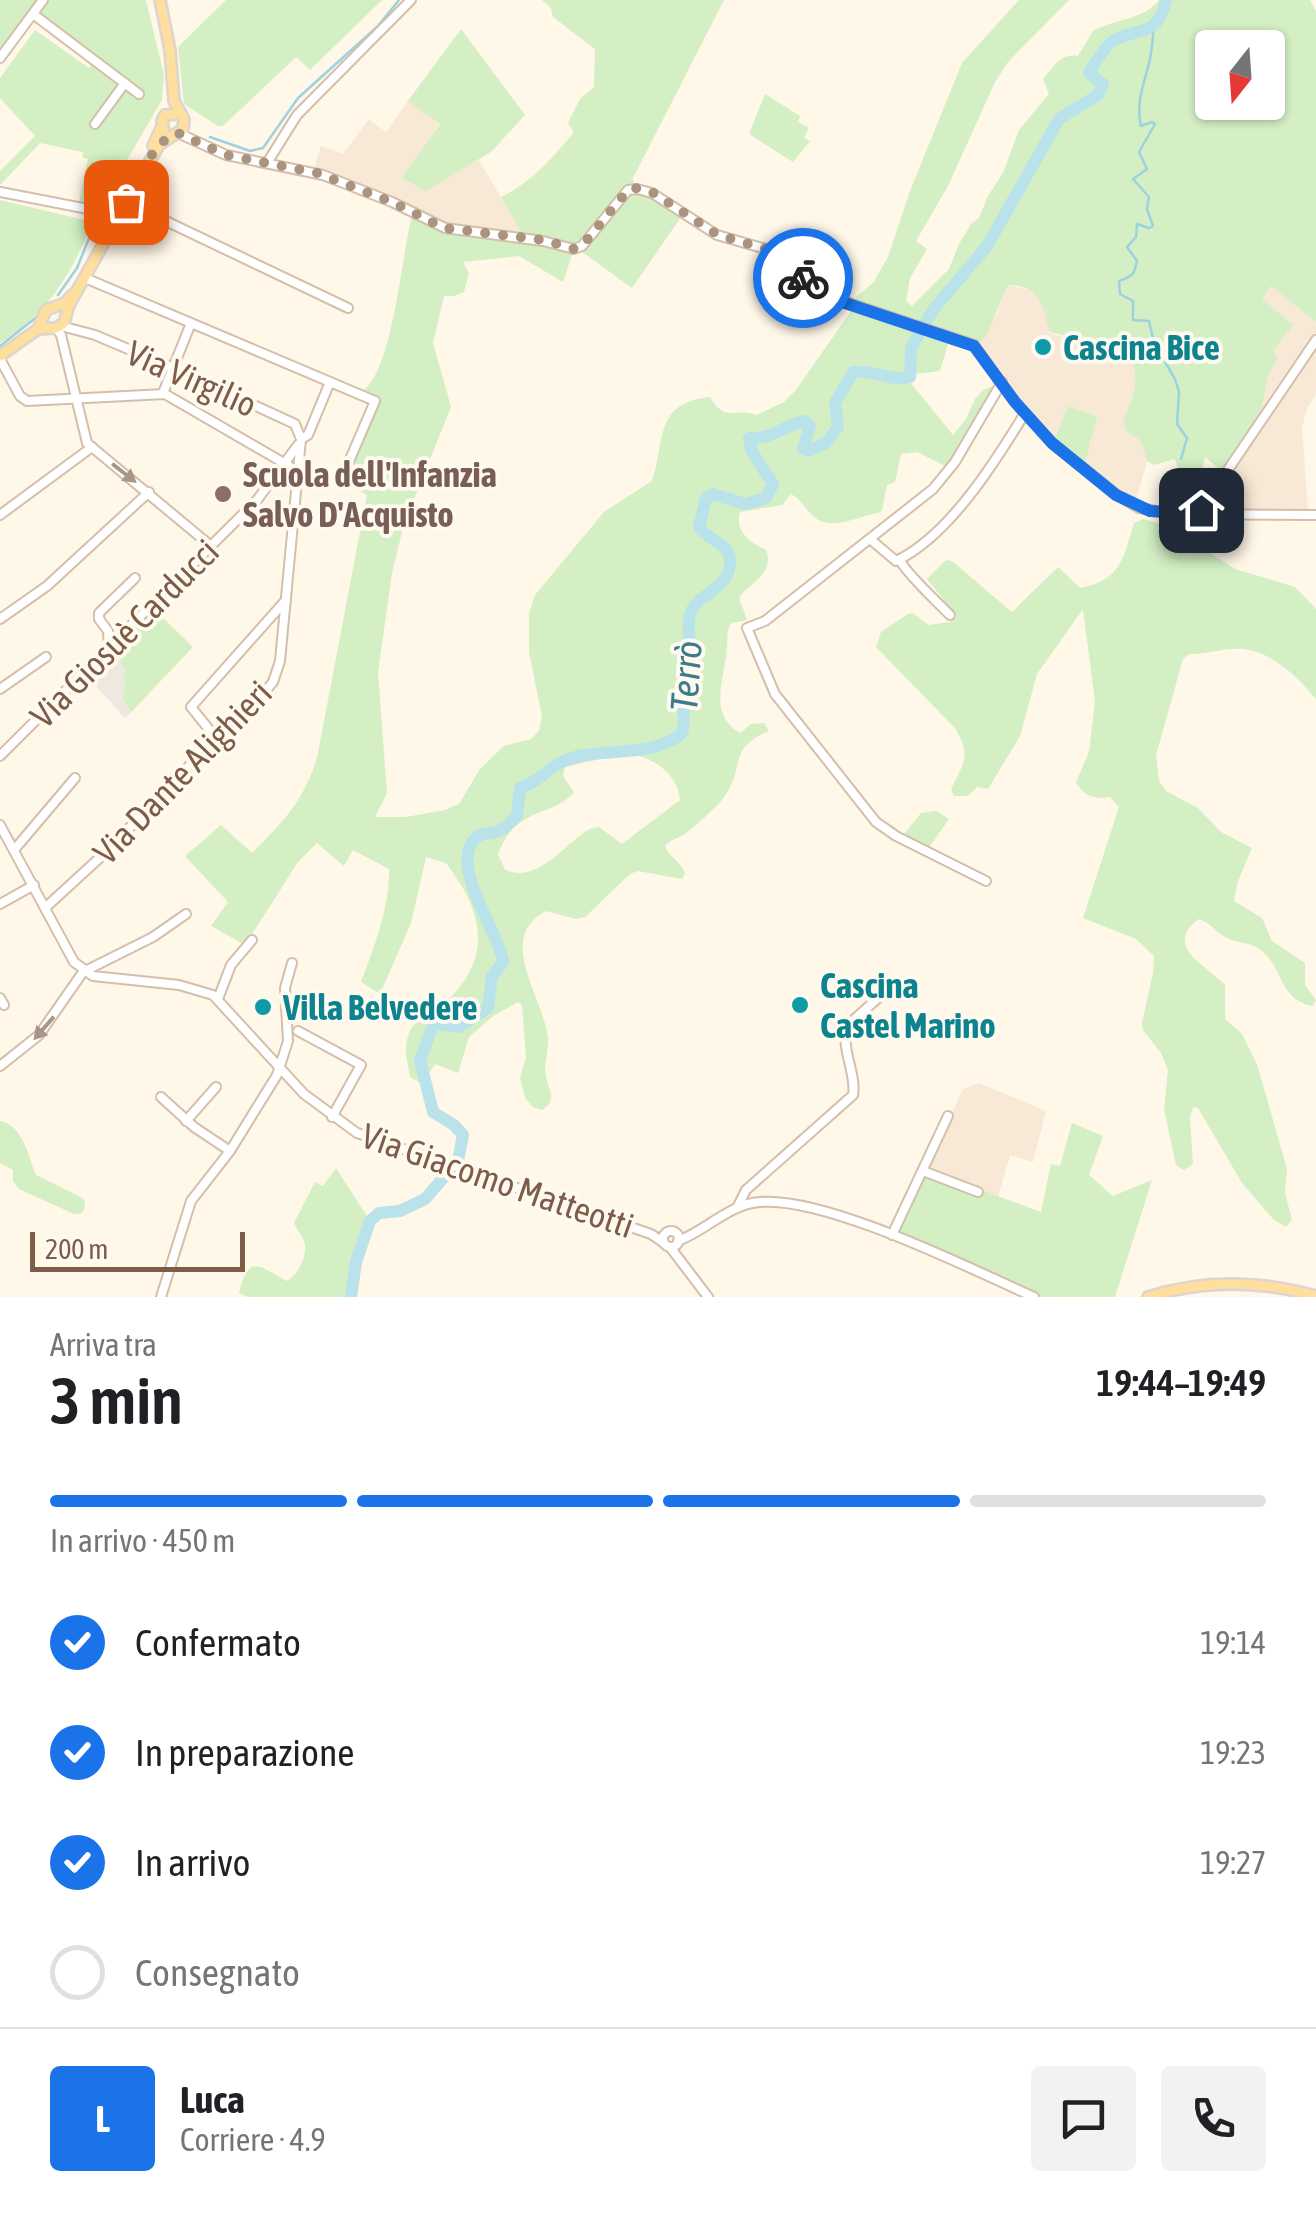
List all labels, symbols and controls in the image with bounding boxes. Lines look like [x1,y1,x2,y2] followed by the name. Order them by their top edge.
[1195,30,1285,120] north arrow
[1195,30,1285,120] map controls
[84,160,169,245] pin
[99,175,154,230] icon: bag
[753,228,853,328] courier
[776,251,831,306] icon: bike
[1063,327,1220,367] place label: Cascina Bice
[121,332,263,424] street label: Via Virgilio
[1032,336,1054,358] marker: Cascina Bice
[243,454,497,534] place label: Scuola dell'Infanzia Salvo D'Acquisto
[111,462,137,482] one-way arrow
[1159,468,1244,553] pin
[212,483,234,505] marker: Scuola dell'Infanzia Salvo D'Acquisto
[1174,483,1229,538] icon: home
[22,531,226,735] street label: Via Giosuè Carducci
[662,639,710,713] water label: Terrò
[85,672,279,872] street label: Via Dante Alighieri
[820,965,996,1045] place label: Cascina Castel Marino
[282,987,478,1027] place label: Villa Belvedere
[789,994,811,1016] marker: Cascina Castel Marino
[252,996,274,1018] marker: Villa Belvedere
[33,1015,55,1040] one-way arrow
[357,1115,639,1245] street label: Via Giacomo Matteotti
[30,1227,245,1272] scale bar
[45,1233,108,1265] text: 200 m
[50,1326,157,1363] text: Arriva tra
[1096,1361,1266,1404] text: 19:44–19:49
[50,1363,183,1438] text: 3 min
[50,1522,235,1559] text: In arrivo · 450 m
[50,1615,105,1670] icon: check
[135,1621,301,1664] text: Confermato
[1200,1624,1266,1661] text: 19:14
[50,1725,105,1780] icon: check
[135,1731,355,1774] text: In preparazione
[1200,1734,1266,1771] text: 19:23
[50,1835,105,1890] icon: check
[135,1841,250,1884] text: In arrivo
[1200,1844,1266,1881] text: 19:27
[135,1951,300,1994] text: Consegnato
[1031,2066,1136,2171] button: chat
[1161,2066,1266,2171] button: phone
[180,2078,245,2121] text: Luca
[95,2097,110,2140] text: L
[180,2121,326,2158] text: Corriere · 4.9

